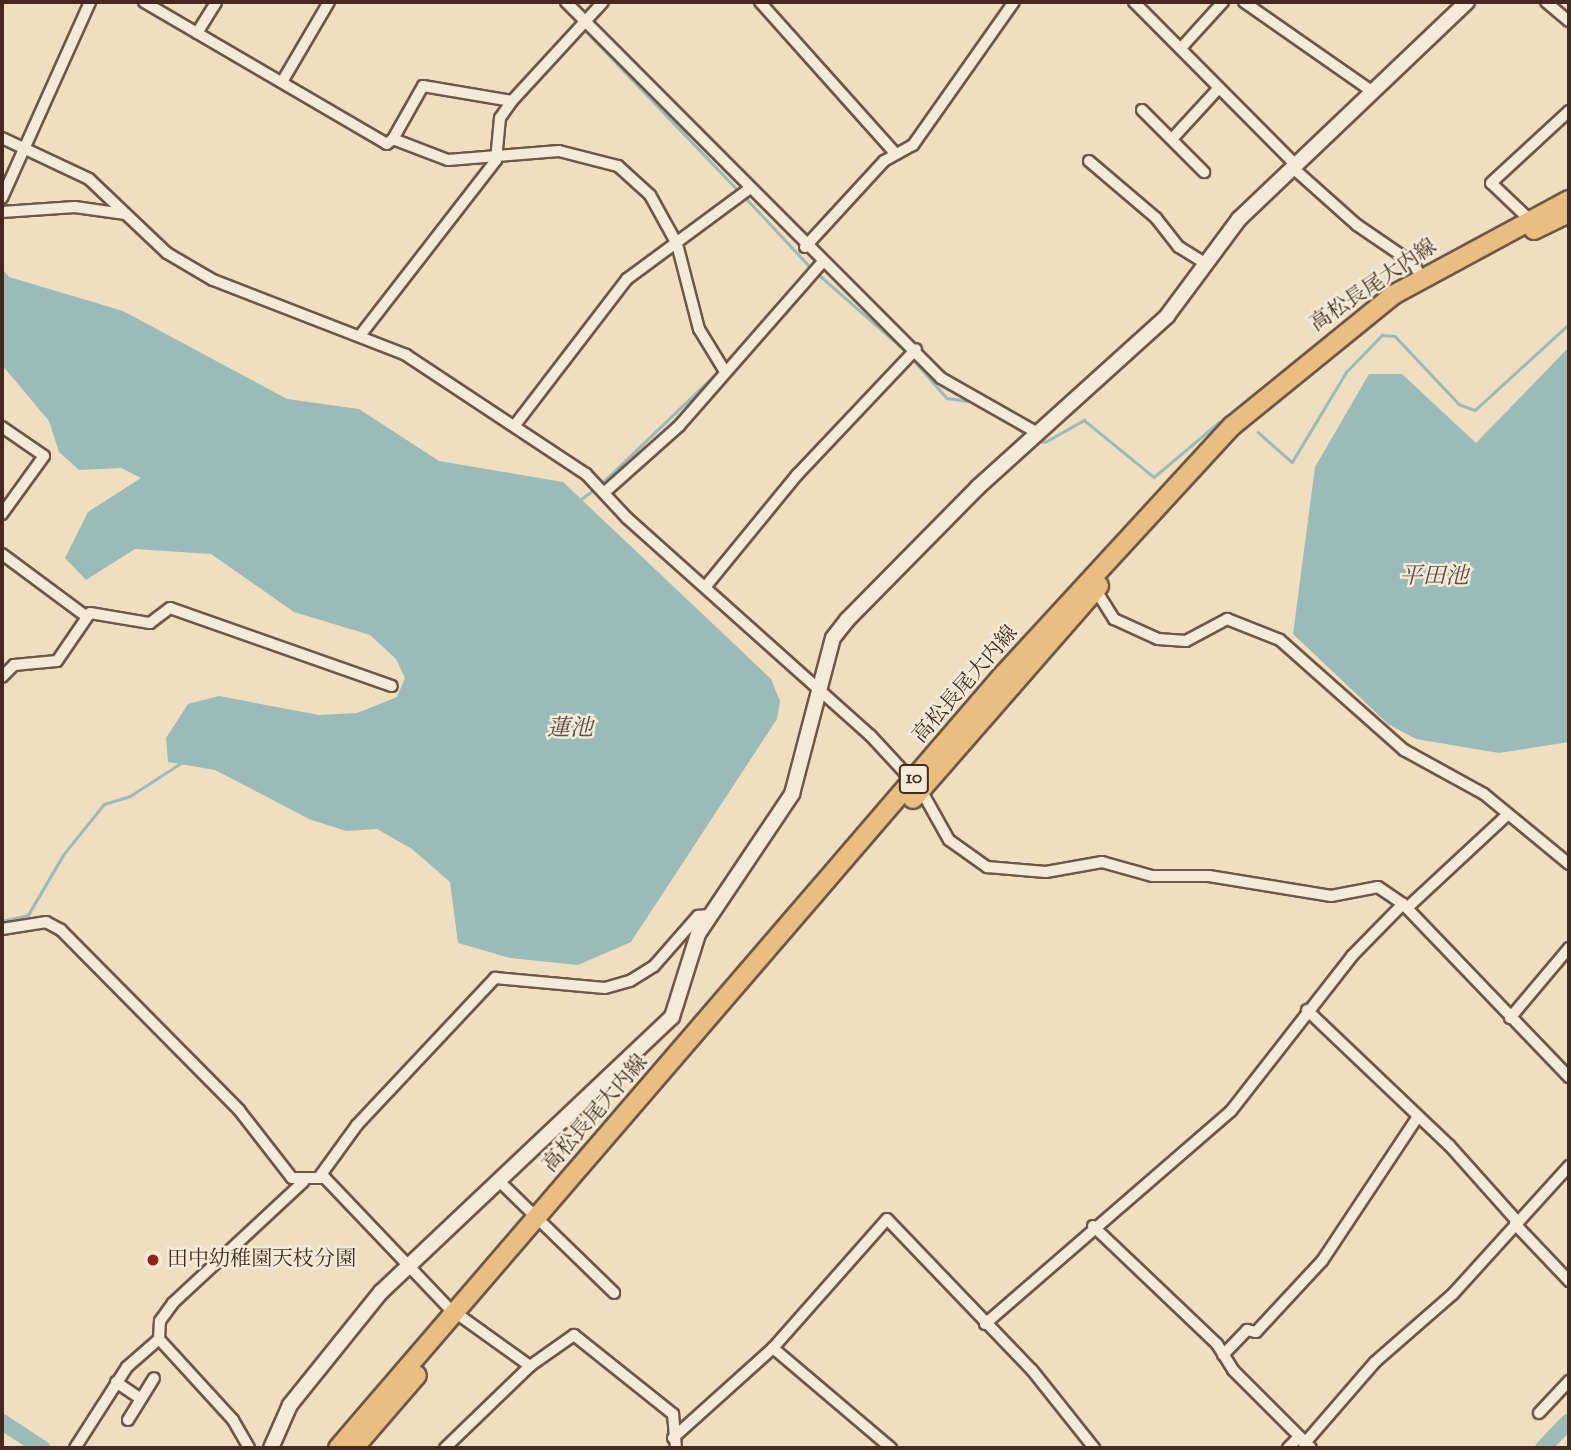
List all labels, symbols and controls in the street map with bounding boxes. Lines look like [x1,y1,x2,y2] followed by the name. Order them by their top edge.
[1306,234,1442,338] street label: 高松長尾大内線
[1400,564,1468,592] water label: 平田池
[908,621,1024,749] street label: 高松長尾大内線
[547,716,593,744] water label: 蓮池
[898,764,930,794] road number: 10
[538,1050,654,1178] street label: 高松長尾大内線
[167,1247,356,1273] place label: 田中幼稚園天枝分園
[145,1252,161,1268] marker: 田中幼稚園天枝分園

